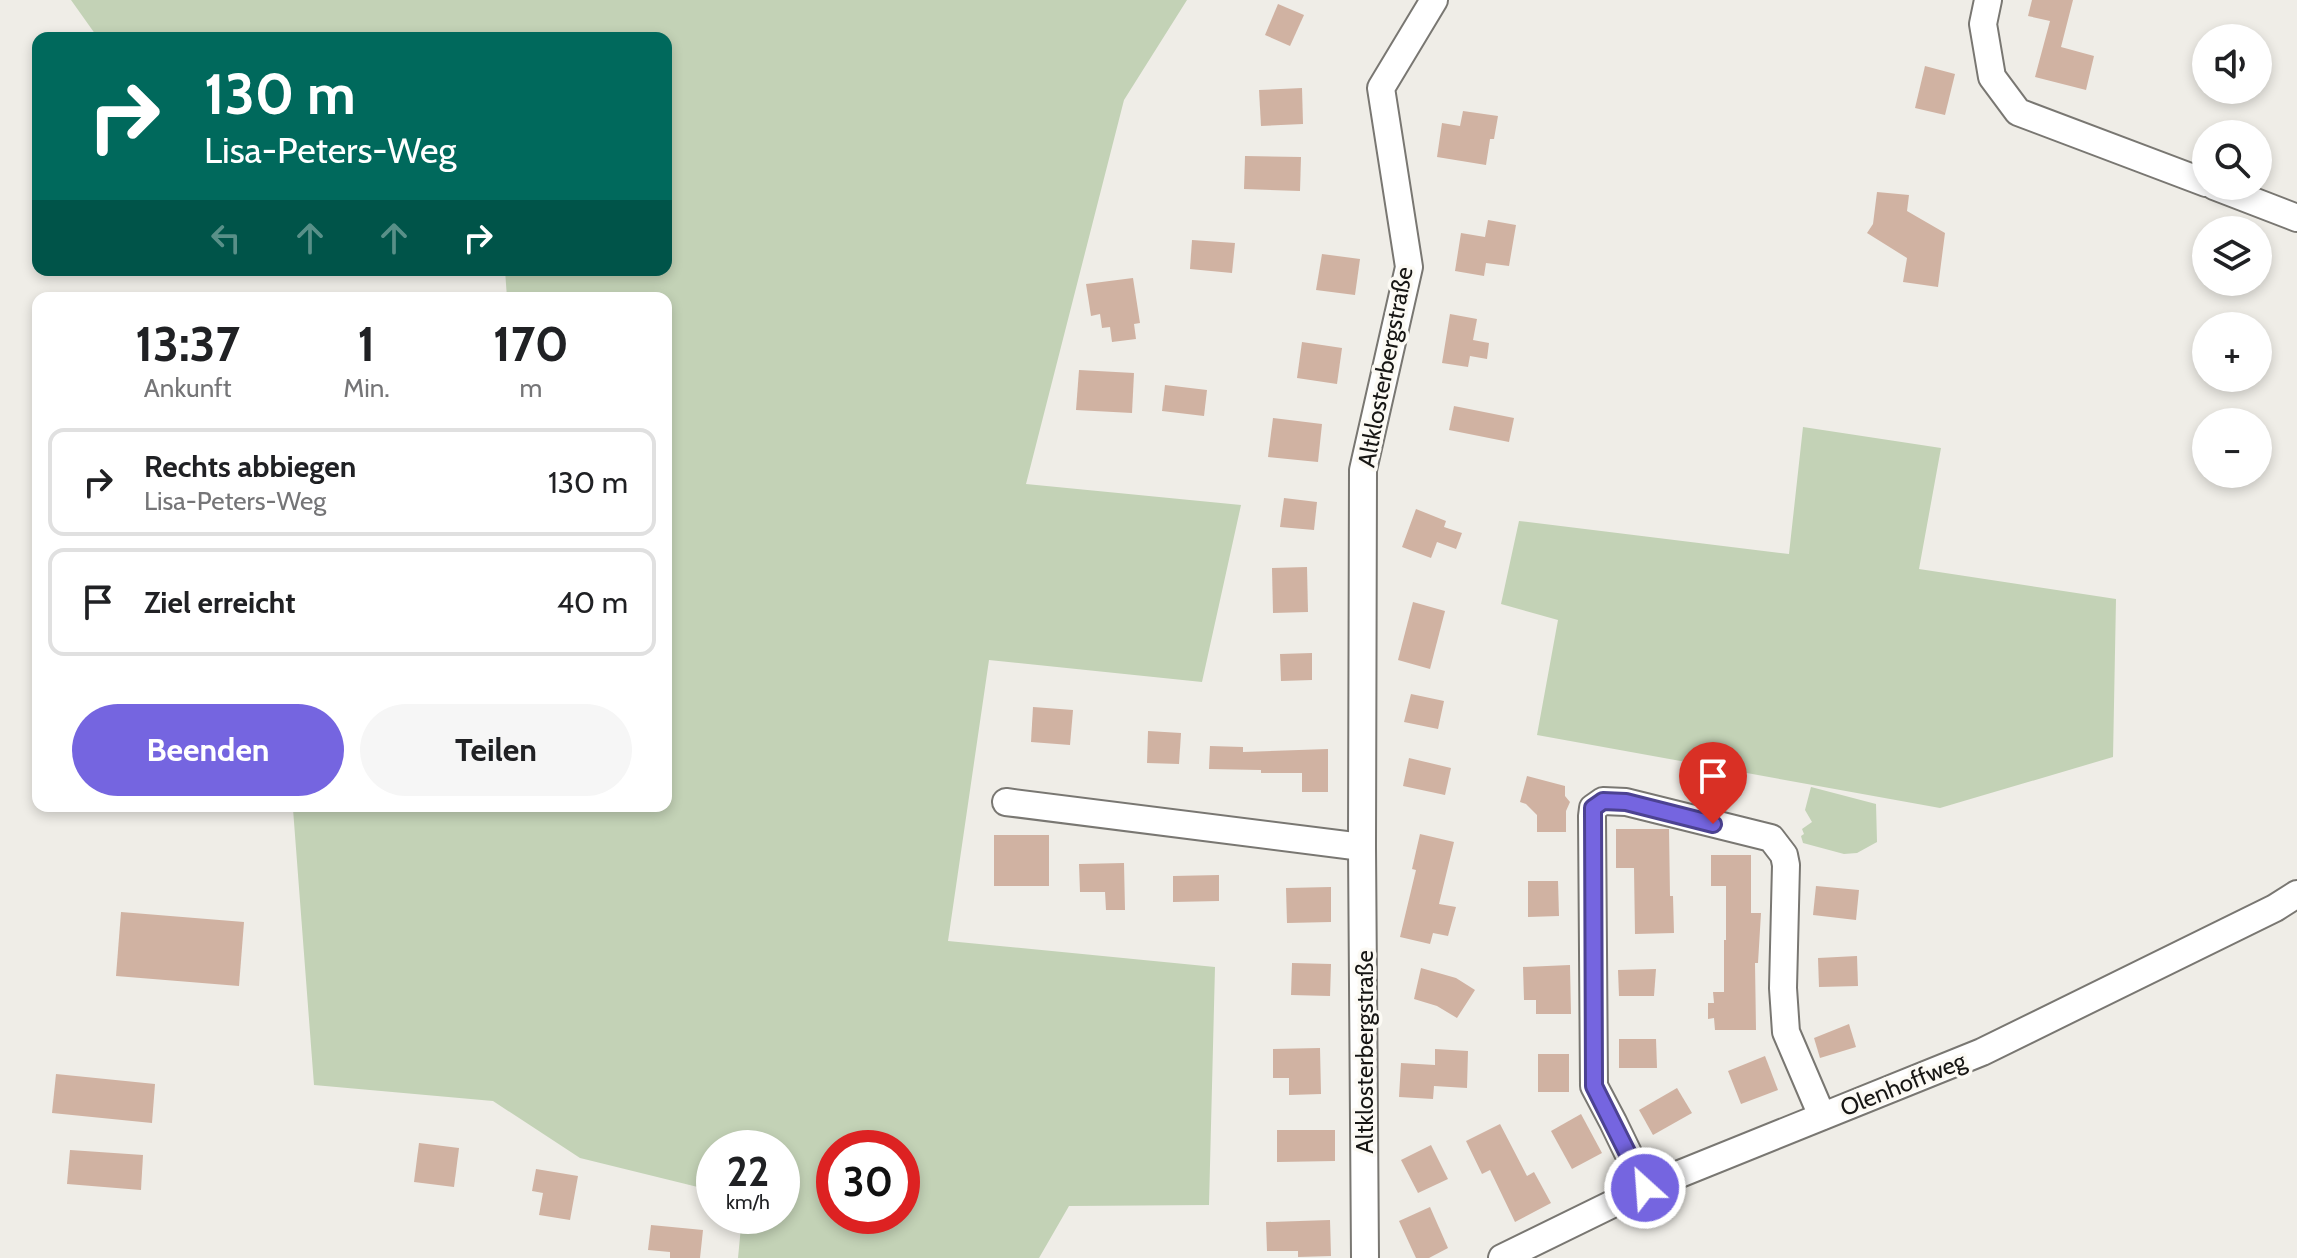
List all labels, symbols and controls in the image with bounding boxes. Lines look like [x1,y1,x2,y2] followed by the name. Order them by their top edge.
[2192,24,2272,488] map controls
[2192,24,2272,104] button: sound
[204,60,356,128] text: 130 m
[72,64,176,168] icon: right
[2192,120,2272,200] button: search
[204,128,456,172] text: Lisa-Peters-Weg
[204,216,248,260] icon: left
[288,216,332,260] icon: ahead
[372,216,416,260] icon: ahead
[456,216,500,260] icon: right
[2192,216,2272,296] button: layers
[1351,264,1419,470] street label: Altklosterbergstraße
[2192,312,2272,392] button: +
[135,315,240,373] text: 13:37
[358,315,375,373] text: 1
[493,315,569,373] text: 170
[144,372,231,404] text: Ankunft
[343,372,390,404] text: Min.
[519,372,542,404] text: m
[2192,408,2272,488] button: −
[144,448,356,485] text: Rechts abbiegen
[76,460,120,504] icon: right
[548,464,628,501] text: 130 m
[144,485,326,517] text: Lisa-Peters-Weg
[76,580,120,624] icon: arrive
[144,584,295,621] text: Ziel erreicht
[557,584,628,621] text: 40 m
[72,704,344,796] button: Beenden
[360,704,632,796] button: Teilen
[1679,742,1747,824] pin
[1691,754,1735,798] icon: arrive
[1350,950,1379,1154] street label: Altklosterbergstraße
[1836,1045,1971,1122] street label: Olenhoffweg
[816,1130,920,1234] speed limit sign: 30
[1603,1146,1687,1230] position arrow
[727,1147,769,1196] text: 22
[726,1190,770,1214] text: km/h

